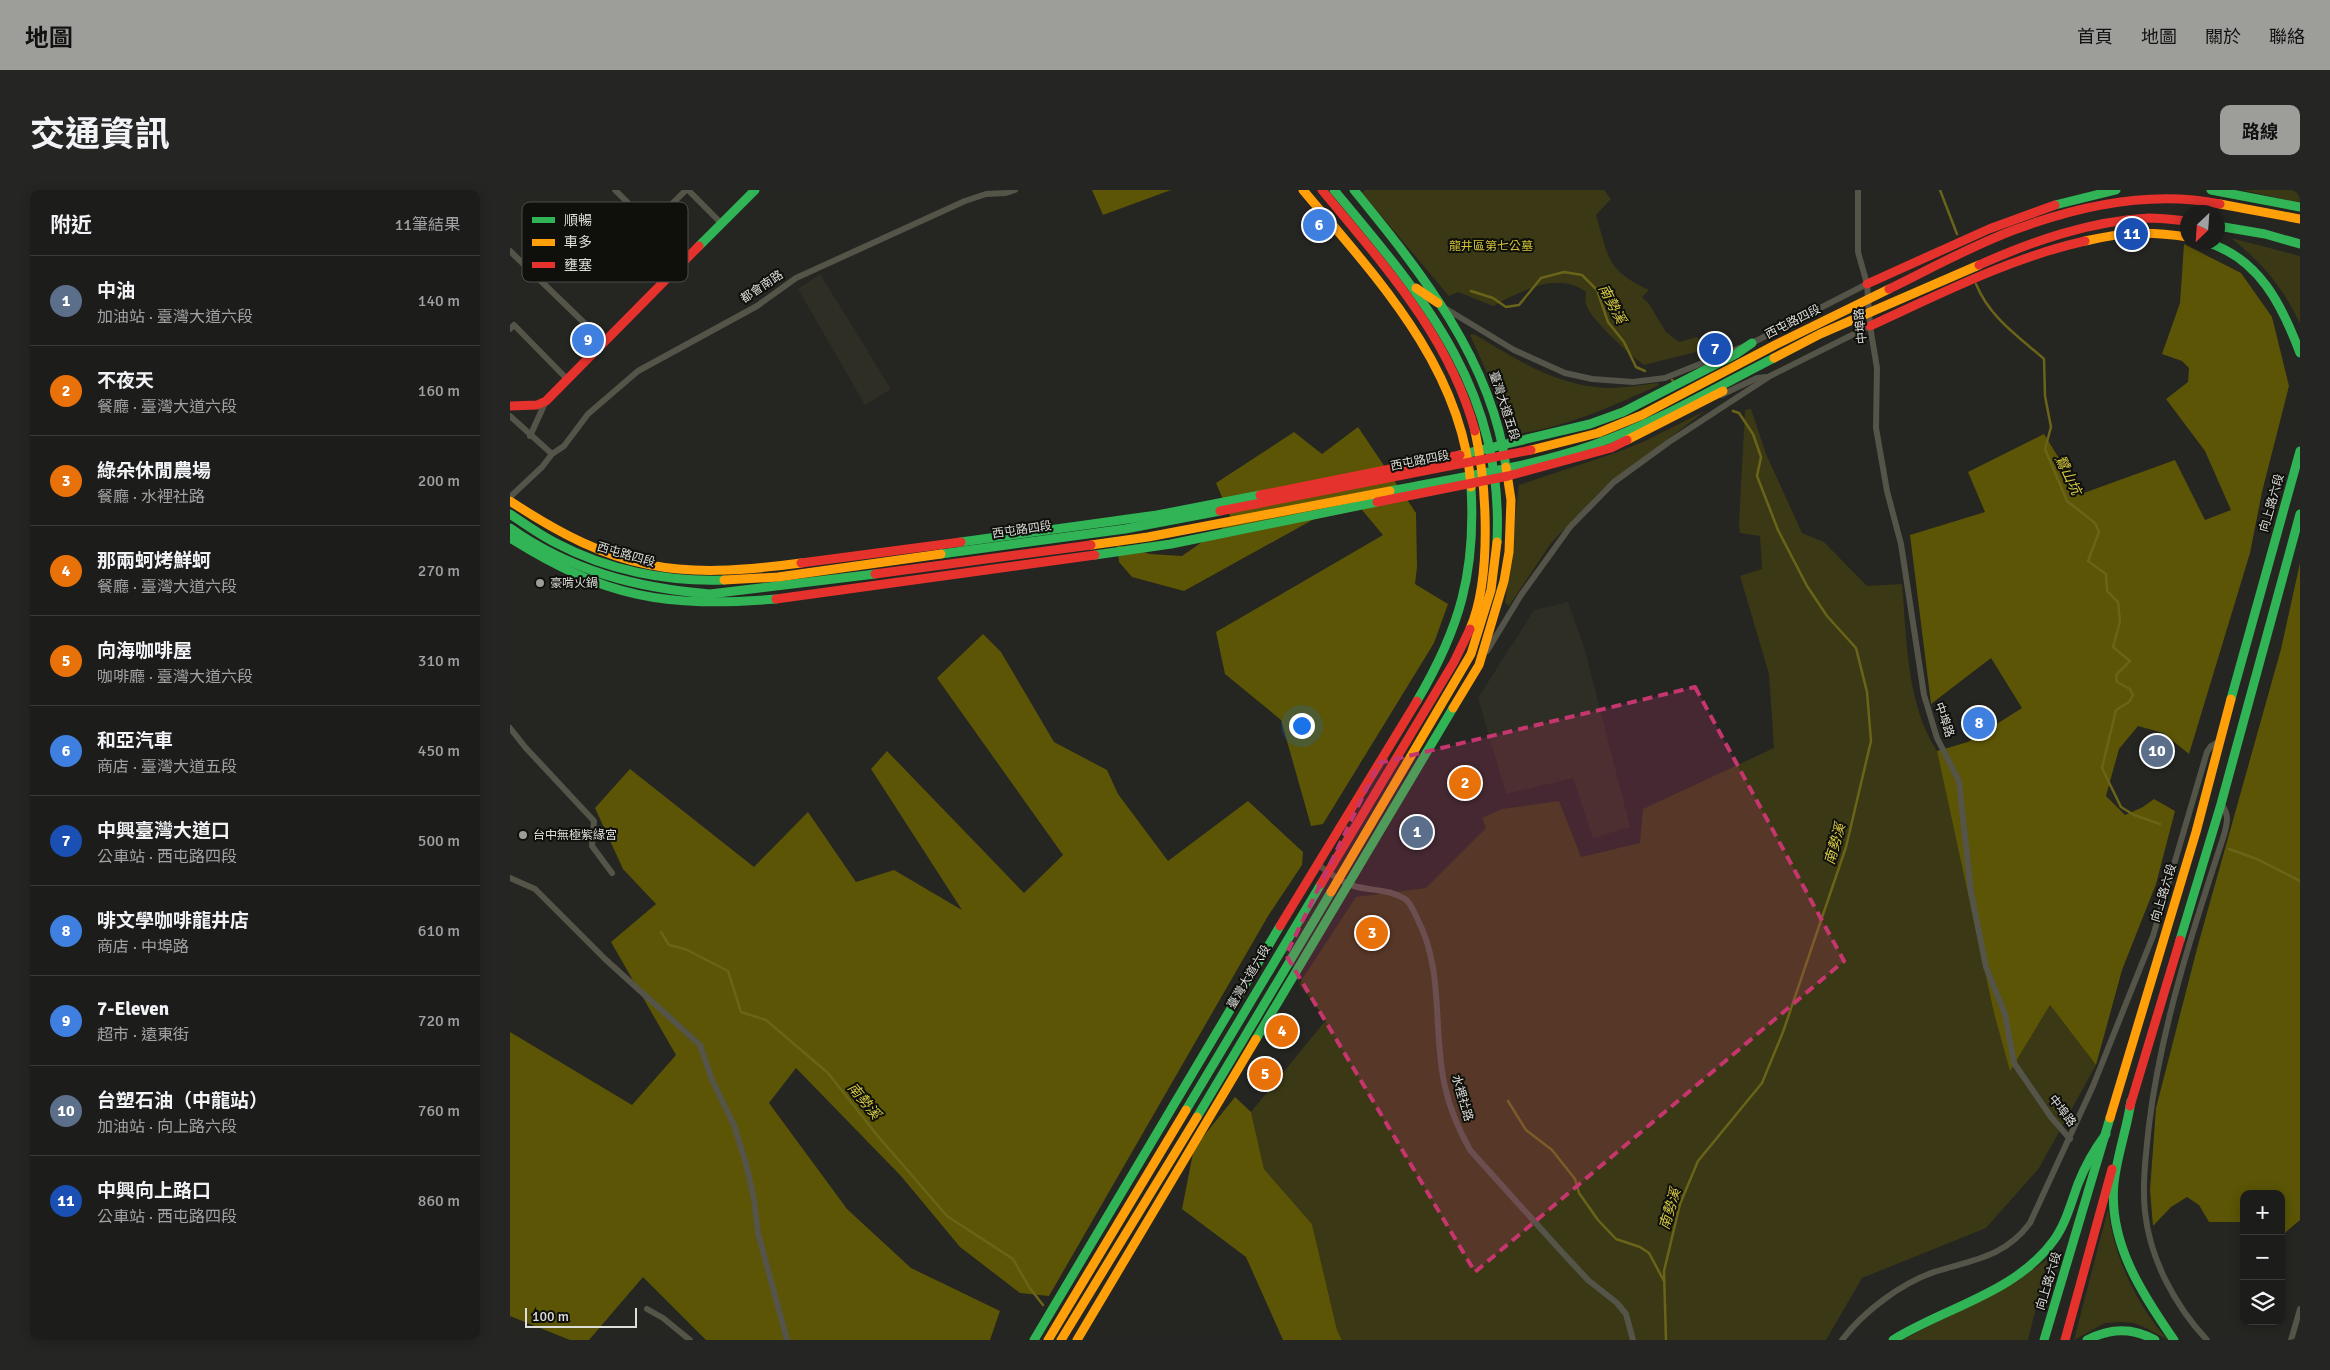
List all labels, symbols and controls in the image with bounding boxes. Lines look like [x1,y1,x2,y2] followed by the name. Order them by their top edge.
[25,23,73,53] text: 地圖
[2077,26,2113,48] text: 首頁
[2141,26,2177,48] text: 地圖
[2205,26,2241,48] text: 關於
[2269,26,2305,48] text: 聯絡
[2220,105,2300,155] button: 路線
[30,113,170,156] text: 交通資訊
[522,202,688,282] legend
[2180,205,2225,250] north arrow
[1303,206,1335,244] pin: 6
[50,212,92,238] text: 附近
[564,212,592,229] text: 順暢
[395,215,460,235] text: 11筆結果
[2116,215,2148,253] pin: 11
[564,234,592,251] text: 車多
[1449,239,1533,254] park label: 龍井區第七公墓
[564,257,592,274] text: 壅塞
[738,267,786,307] street label: 都會南路
[97,279,135,303] text: 中油
[1595,281,1630,328] water label: 南勢溪
[62,291,70,311] text: 1
[418,291,460,311] text: 140 m
[1763,302,1823,342] street label: 西屯路四段
[97,307,253,327] text: 加油站 · 臺灣大道六段
[1852,307,1870,345] street label: 中埠路
[572,321,604,359] pin: 9
[1699,330,1731,368] pin: 7
[97,369,154,393] text: 不夜天
[1486,369,1522,443] street label: 臺灣大道五段
[62,381,70,401] text: 2
[418,381,460,401] text: 160 m
[97,397,237,417] text: 餐廳 · 臺灣大道六段
[1389,448,1451,474] street label: 西屯路四段
[2051,452,2086,499] water label: 鷺山坑
[97,459,211,483] text: 綠朵休閒農場
[62,471,70,491] text: 3
[418,471,460,491] text: 200 m
[2257,472,2287,534] street label: 向上路六段
[97,487,205,507] text: 餐廳 · 水裡社路
[991,518,1053,542] street label: 西屯路四段
[595,540,657,570] street label: 西屯路四段
[97,549,211,573] text: 那兩蚵烤鮮蚵
[62,561,70,581] text: 4
[418,561,460,581] text: 270 m
[550,576,598,591] place label: 豪啃火鍋
[97,577,237,597] text: 餐廳 · 臺灣大道六段
[534,577,546,589] marker: 豪啃火鍋
[97,639,192,663] text: 向海咖啡屋
[62,651,70,671] text: 5
[418,651,460,671] text: 310 m
[97,667,253,687] text: 咖啡廳 · 臺灣大道六段
[1931,701,1957,739] street label: 中埠路
[1963,704,1995,742] pin: 8
[1289,713,1315,739] your location
[97,729,173,753] text: 和亞汽車
[2141,732,2173,770] pin: 10
[62,741,70,761] text: 6
[418,741,460,761] text: 450 m
[97,757,237,777] text: 商店 · 臺灣大道五段
[1449,764,1481,802] pin: 2
[1401,813,1433,851] pin: 1
[97,819,230,843] text: 中興臺灣大道口
[1821,820,1850,867] water label: 南勢溪
[533,828,617,843] place label: 台中無極紫緣宮
[517,829,529,841] marker: 台中無極紫緣宮
[62,831,70,851] text: 7
[418,831,460,851] text: 500 m
[97,847,237,867] text: 公車站 · 西屯路四段
[2148,862,2180,924] street label: 向上路六段
[97,909,249,933] text: 啡文學咖啡龍井店
[1356,914,1388,952] pin: 3
[62,921,70,941] text: 8
[418,921,460,941] text: 610 m
[97,937,189,957] text: 商店 · 中埠路
[1224,942,1274,1012] street label: 臺灣大道六段
[97,997,169,1021] text: 7-Eleven
[62,1011,70,1031] text: 9
[418,1011,460,1031] text: 720 m
[1266,1012,1298,1050] pin: 4
[97,1025,189,1045] text: 超市 · 遠東街
[1249,1055,1281,1093] pin: 5
[1448,1073,1476,1123] street label: 水裡社路
[844,1079,885,1124] water label: 南勢溪
[97,1089,268,1113] text: 台塑石油（中龍站）
[2045,1092,2079,1130] street label: 中埠路
[57,1101,75,1121] text: 10
[418,1101,460,1121] text: 760 m
[97,1117,237,1137] text: 加油站 · 向上路六段
[97,1179,211,1203] text: 中興向上路口
[1656,1185,1685,1232] water label: 南勢溪
[2240,1190,2285,1325] map controls
[2240,1190,2285,1235] button: +
[57,1191,75,1211] text: 11
[418,1191,460,1211] text: 860 m
[97,1207,237,1227] text: 公車站 · 西屯路四段
[2240,1235,2285,1280] button: −
[2033,1250,2065,1312] street label: 向上路六段
[2240,1280,2285,1325] button: layers
[525,1305,638,1328] scale bar
[532,1308,569,1325] text: 100 m

